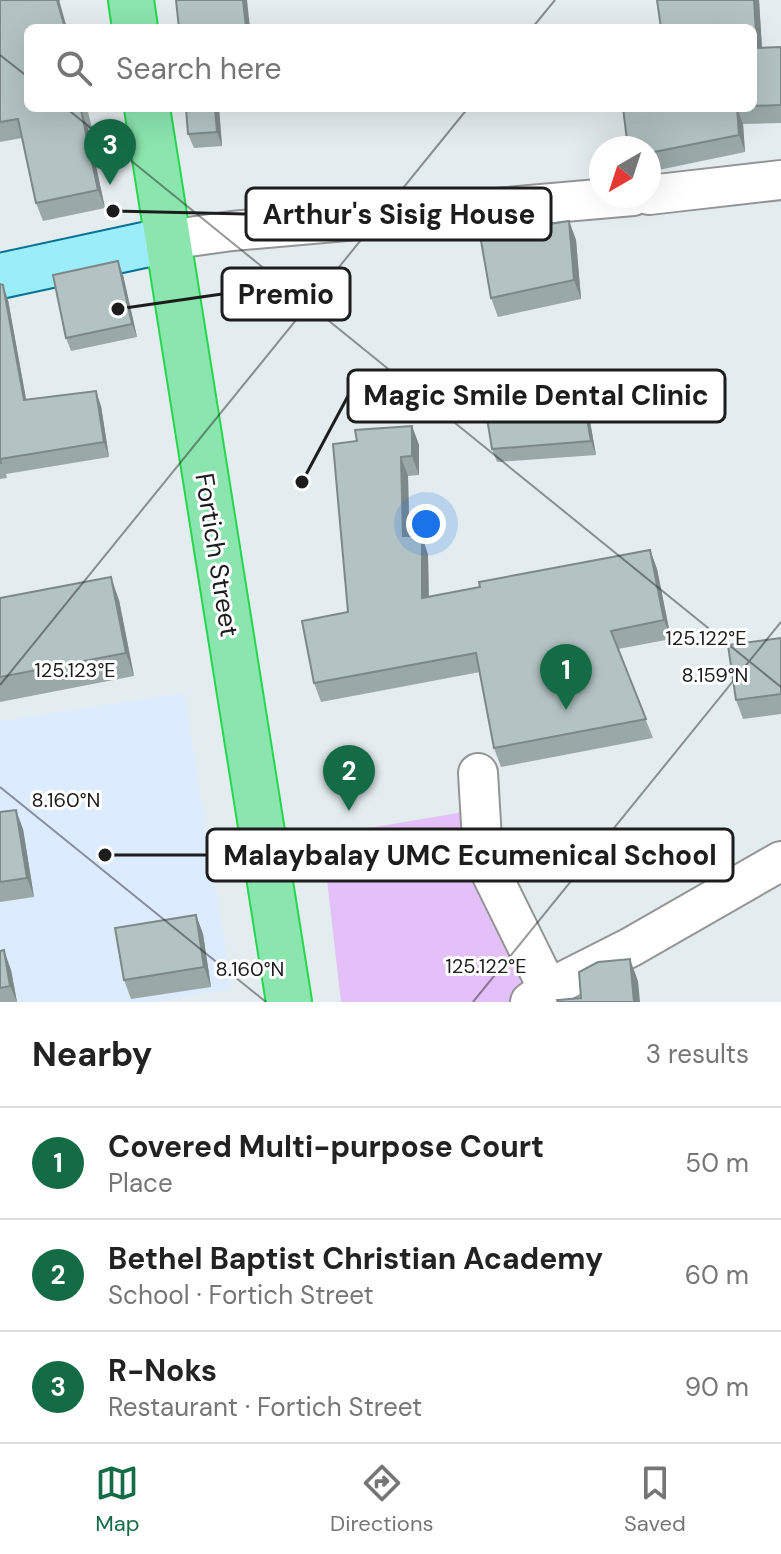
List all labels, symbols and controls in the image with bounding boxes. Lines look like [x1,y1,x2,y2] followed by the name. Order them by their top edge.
[24,24,757,112] search box
[52,46,96,90] icon: search
[116,49,282,88] text: Search here
[84,119,136,185] pin: 3
[589,136,661,208] north arrow
[246,188,551,240] callout: Arthur's Sisig House
[263,196,535,233] text: Arthur's Sisig House
[222,268,350,320] callout: Premio
[238,276,334,313] text: Premio
[348,370,725,422] callout: Magic Smile Dental Clinic
[363,377,709,414] text: Magic Smile Dental Clinic
[187,471,247,639] street label: Fortich Street
[406,504,446,544] your location
[666,625,746,651] text: 125.122°E
[540,644,592,710] pin: 1
[34,657,116,683] text: 125.123°E
[682,662,748,688] text: 8.159°N
[323,745,375,811] pin: 2
[32,787,100,813] text: 8.160°N
[207,829,733,881] callout: Malaybalay UMC Ecumenical School
[223,837,717,874] text: Malaybalay UMC Ecumenical School
[446,953,526,979] text: 125.122°E
[216,956,284,982] text: 8.160°N
[32,1032,152,1077] text: Nearby
[646,1037,749,1071] text: 3 results
[108,1127,544,1166] text: Covered Multi-purpose Court
[53,1146,63,1180] text: 1
[685,1146,749,1180] text: 50 m
[108,1166,173,1200] text: Place
[108,1239,603,1278] text: Bethel Baptist Christian Academy
[50,1258,66,1292] text: 2
[685,1258,749,1292] text: 60 m
[108,1278,374,1312] text: School · Fortich Street
[108,1351,217,1390] text: R-Noks
[50,1370,66,1404] text: 3
[685,1370,749,1404] text: 90 m
[108,1390,422,1424] text: Restaurant · Fortich Street
[95,1461,140,1538] tab: Map
[330,1461,434,1538] tab: Directions
[624,1461,686,1538] tab: Saved

